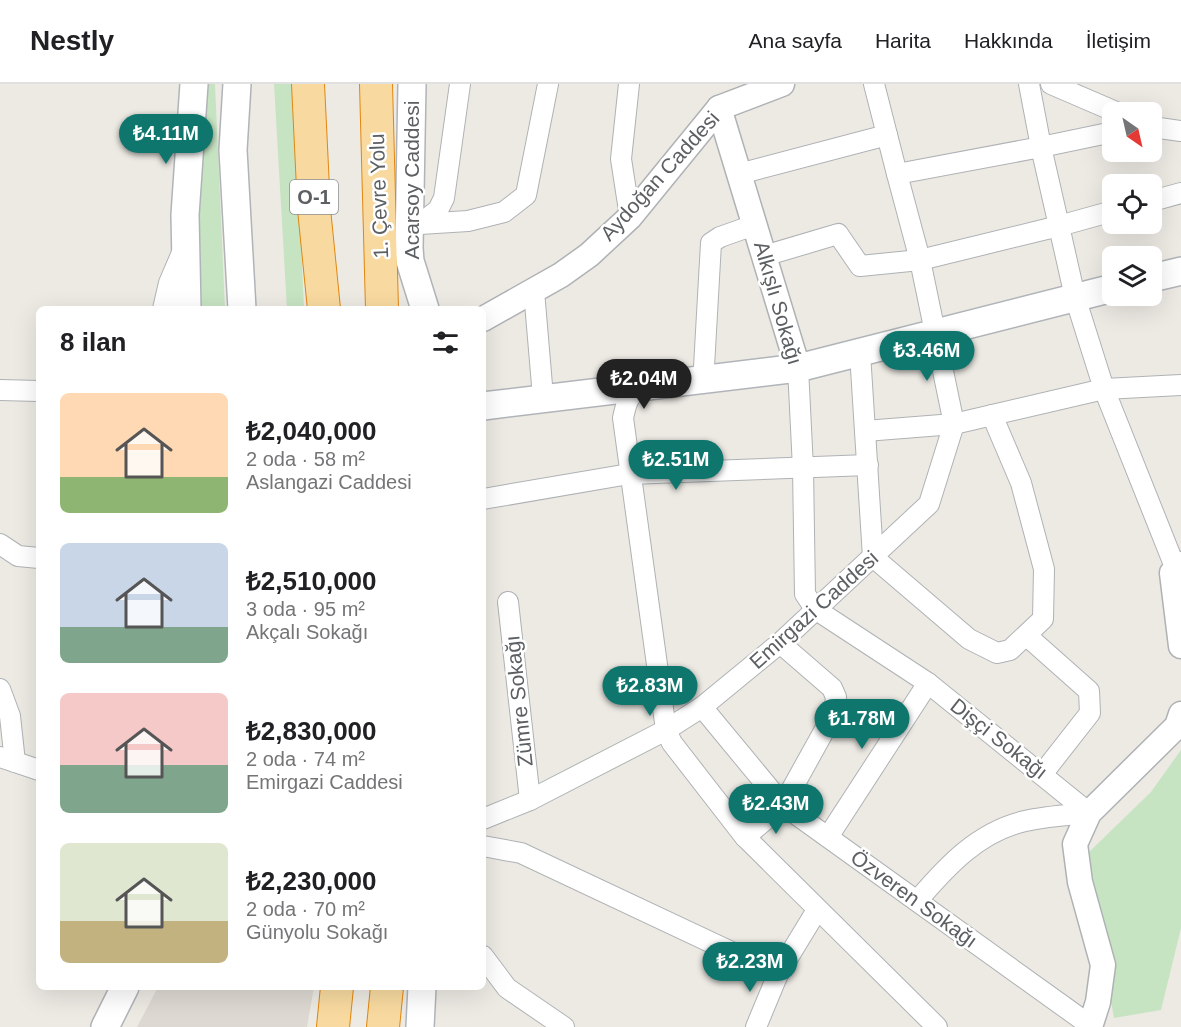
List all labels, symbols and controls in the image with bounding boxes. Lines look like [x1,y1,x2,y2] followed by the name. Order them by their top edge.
[30,25,114,56] text: Nestly
[749,29,842,52] text: Ana sayfa
[875,29,931,52] text: Harita
[964,29,1053,52] text: Hakkında
[1086,29,1151,52] text: İletişim
[400,101,423,259] street label: Acarsoy Caddesi
[1102,102,1162,162] north arrow
[1102,102,1162,306] map controls
[596,107,724,245] street label: Aydoğan Caddesi
[117,114,215,165] pin: ₺4.11M
[133,122,199,144] text: ₺4.11M
[365,133,392,259] street label: 1. Çevre Yolu
[1102,174,1162,234] button: locate
[290,180,338,214] road number: O-1
[750,239,807,367] street label: Alkışlı Sokağı
[1102,246,1162,306] button: layers
[429,326,462,359] icon: filters
[60,327,126,357] text: 8 ilan
[878,331,976,382] pin: ₺3.46M
[893,339,961,361] text: ₺3.46M
[595,359,693,410] pin: ₺2.04M
[610,367,678,389] text: ₺2.04M
[246,416,377,446] text: ₺2,040,000
[108,417,180,489] icon: home
[627,440,725,491] pin: ₺2.51M
[246,448,365,470] text: 2 oda · 58 m²
[642,448,710,470] text: ₺2.51M
[246,471,412,493] text: Aslangazi Caddesi
[745,546,883,673] street label: Emirgazi Caddesi
[246,566,377,596] text: ₺2,510,000
[108,567,180,639] icon: home
[246,598,365,620] text: 3 oda · 95 m²
[246,621,368,643] text: Akçalı Sokağı
[500,634,537,768] street label: Zümre Sokağı
[601,666,699,717] pin: ₺2.83M
[616,674,684,696] text: ₺2.83M
[946,694,1052,784] street label: Dişçi Sokağı
[813,699,911,750] pin: ₺1.78M
[828,707,896,729] text: ₺1.78M
[246,716,377,746] text: ₺2,830,000
[108,717,180,789] icon: home
[246,748,365,770] text: 2 oda · 74 m²
[246,771,403,793] text: Emirgazi Caddesi
[727,784,825,835] pin: ₺2.43M
[742,792,810,814] text: ₺2.43M
[847,845,982,952] street label: Özveren Sokağı
[246,866,377,896] text: ₺2,230,000
[108,867,180,939] icon: home
[246,898,365,920] text: 2 oda · 70 m²
[246,921,388,943] text: Günyolu Sokağı
[701,942,799,993] pin: ₺2.23M
[716,950,784,972] text: ₺2.23M

